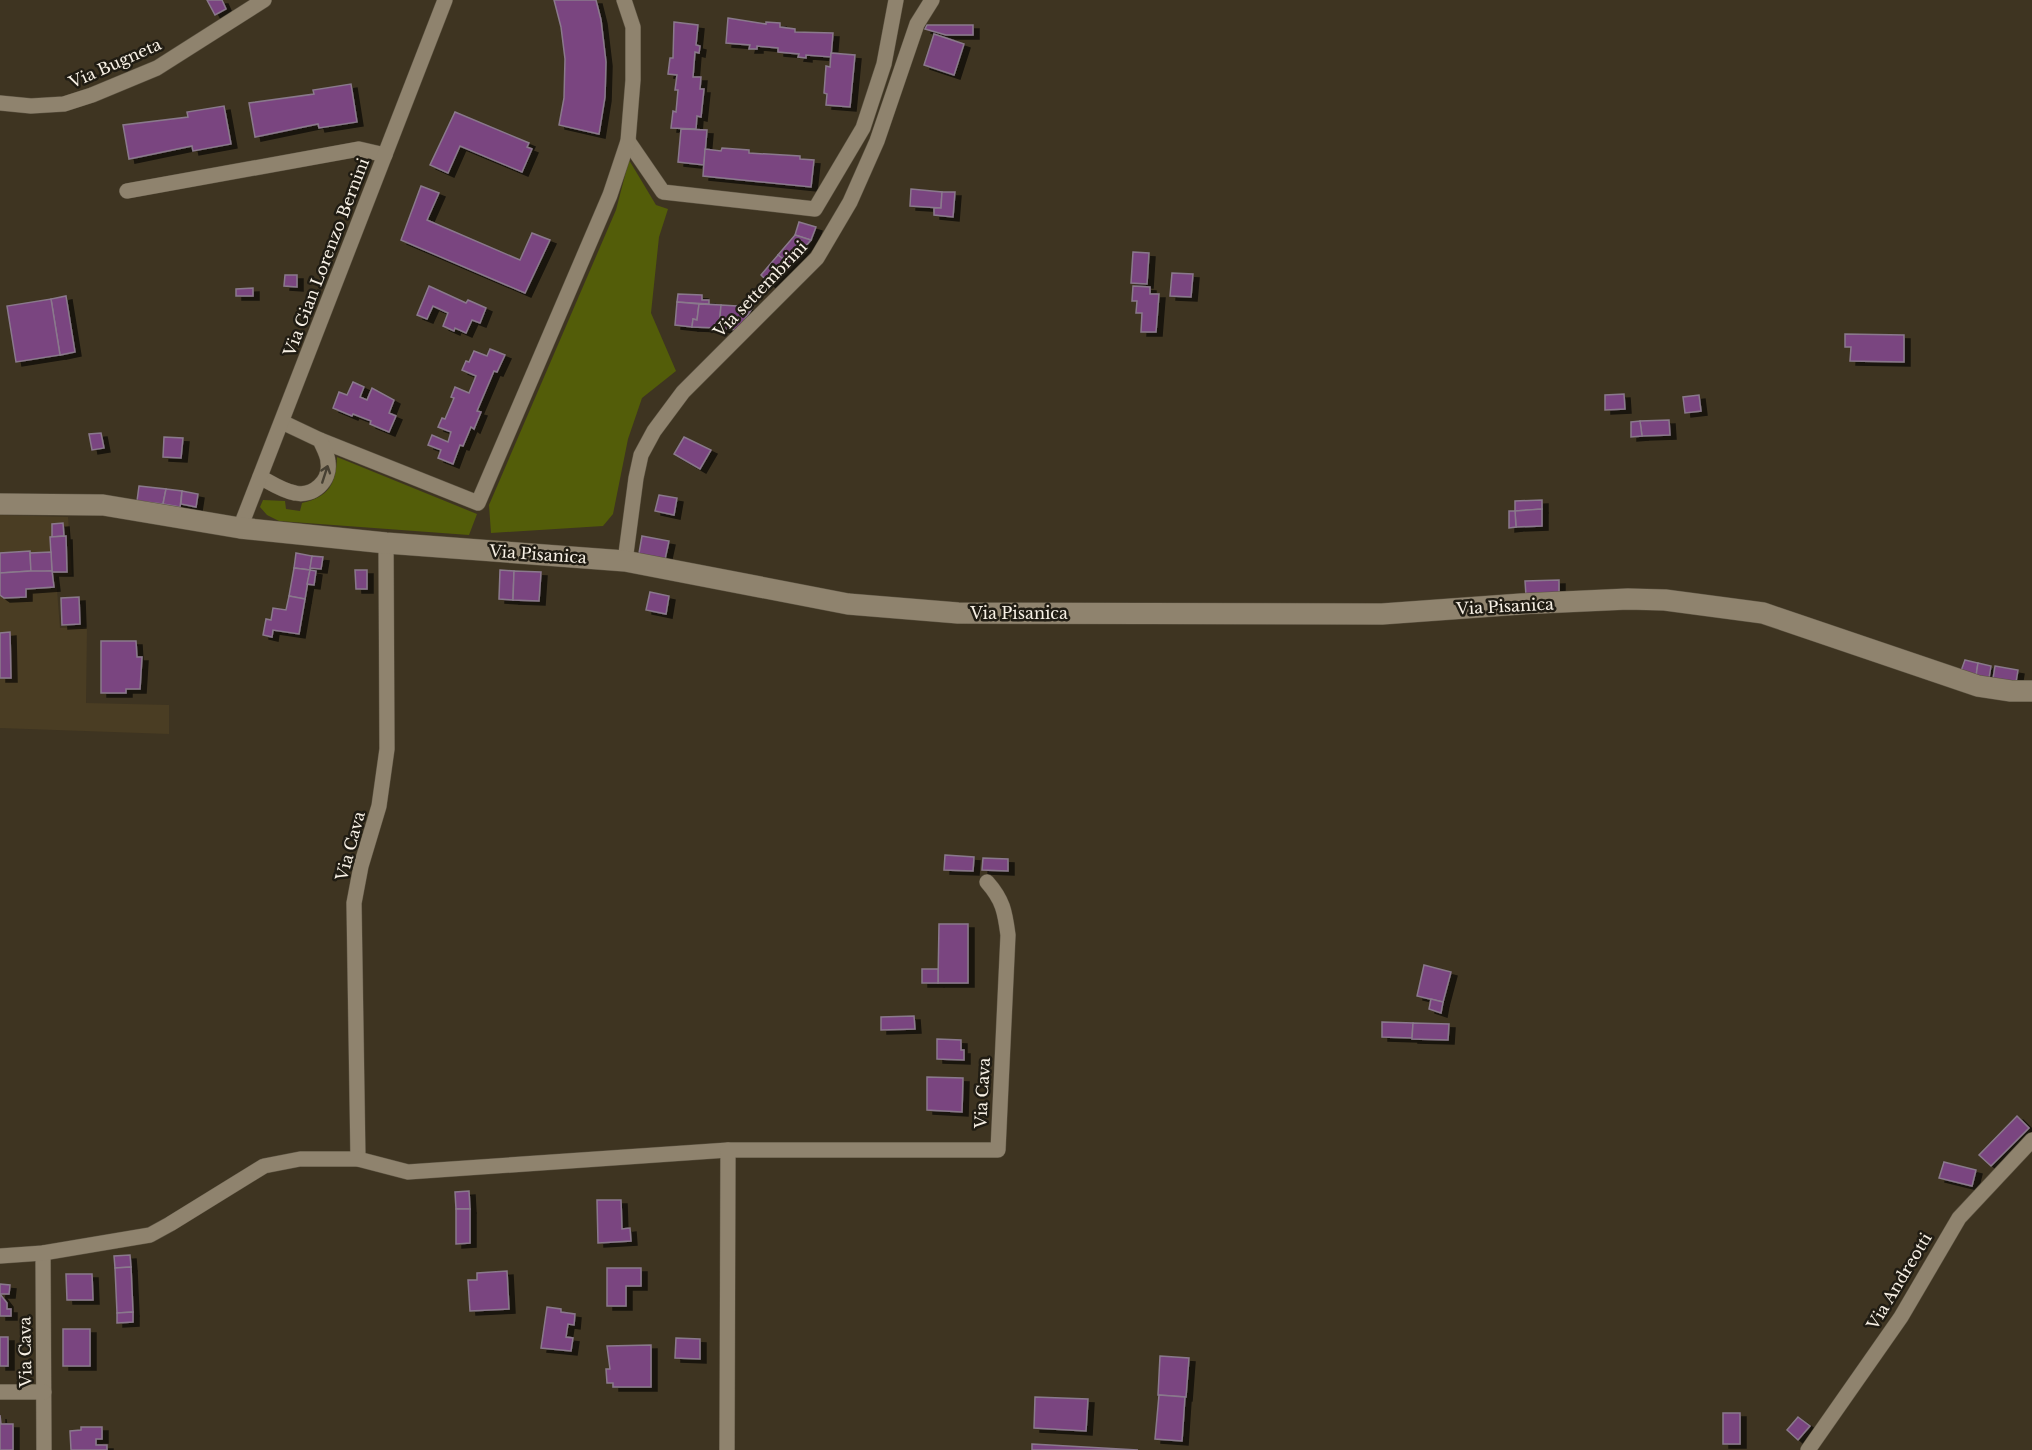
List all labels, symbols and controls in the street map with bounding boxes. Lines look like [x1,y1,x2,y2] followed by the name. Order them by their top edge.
[65,34,164,93] street label: Via Bugneta
[279,155,373,360] street label: Via Gian Lorenzo Bernini
[708,236,811,342] street label: Via settembrini
[320,465,331,484] one-way arrow
[488,541,588,567] street label: Via Pisanica
[1455,593,1554,619] street label: Via Pisanica
[969,603,1068,623] street label: Via Pisanica
[331,809,369,884] street label: Via Cava
[970,1057,994,1130] street label: Via Cava
[1862,1229,1936,1334] street label: Via Andreotti
[14,1316,36,1389] street label: Via Cava

